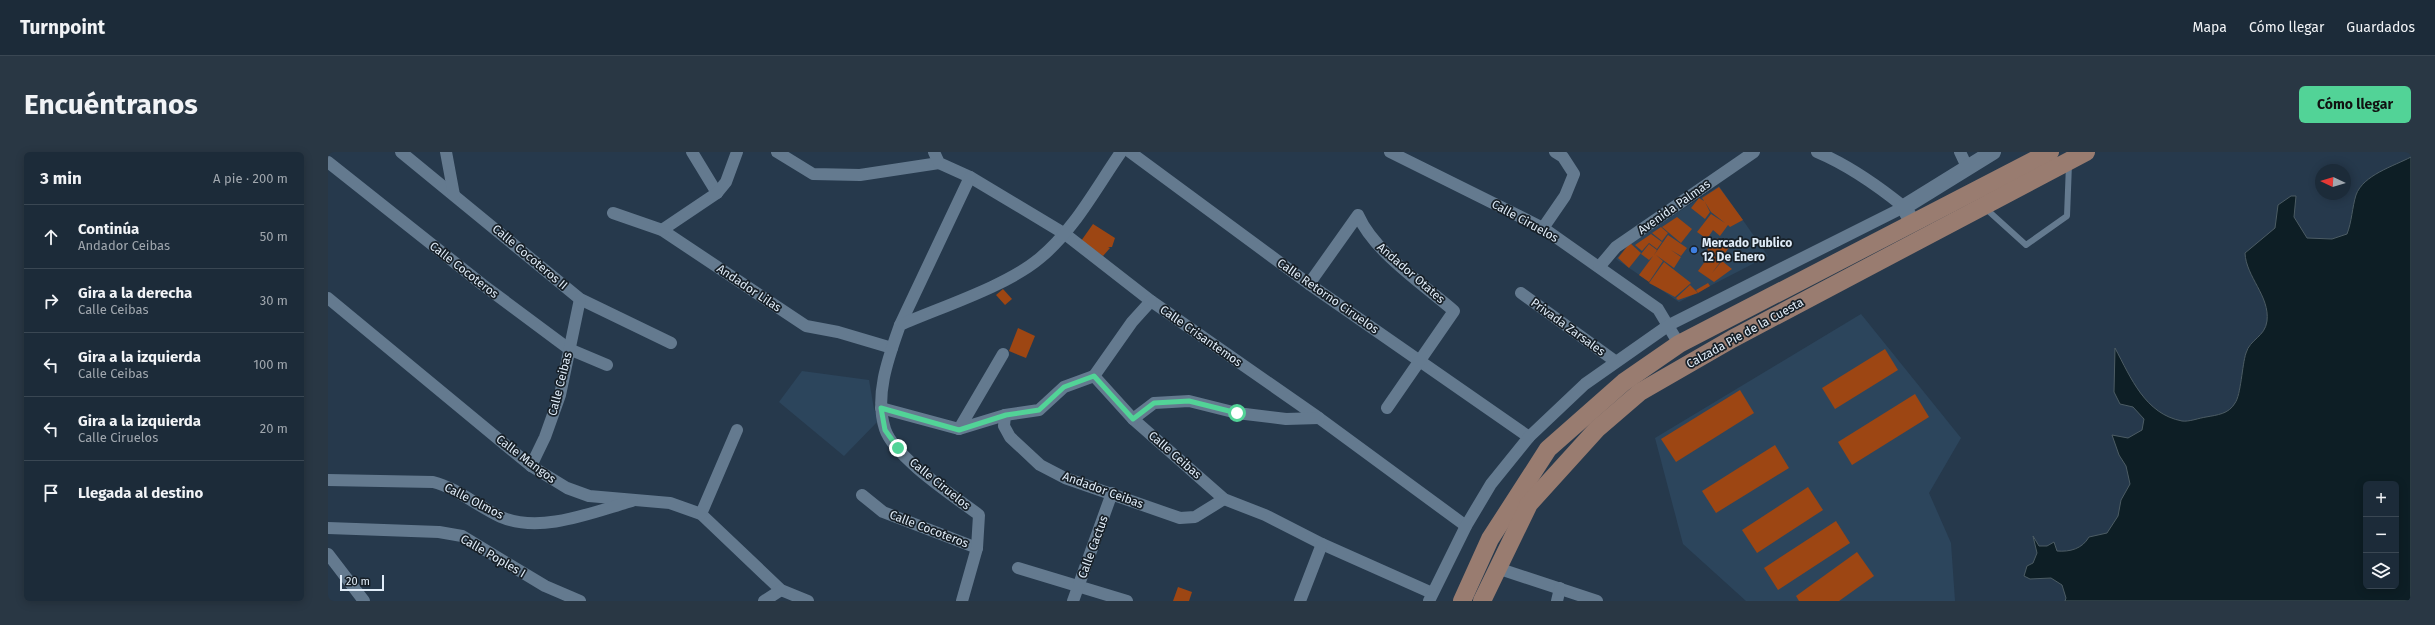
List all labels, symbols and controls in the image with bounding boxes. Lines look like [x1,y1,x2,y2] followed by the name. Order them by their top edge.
[20,16,105,39] text: Turnpoint
[2193,19,2227,36] text: Mapa
[2249,19,2324,36] text: Cómo llegar
[2346,19,2415,36] text: Guardados
[2299,86,2411,123] button: Cómo llegar
[24,88,198,121] text: Encuéntranos
[2315,164,2351,200] north arrow
[40,168,82,189] text: 3 min
[213,171,288,186] text: A pie · 200 m
[1635,177,1713,237] street label: Avenida Palmas
[1489,197,1561,245] street label: Calle Ciruelos
[78,220,139,238] text: Continúa
[490,222,570,292] street label: Calle Cocoteros II
[40,226,62,248] icon: ahead
[260,229,288,244] text: 50 m
[1702,236,1792,264] place label: Mercado Publico 12 De Enero
[78,238,170,253] text: Andador Ceibas
[427,239,501,301] street label: Calle Cocoteros
[1374,240,1448,306] street label: Andador Otates
[1689,245,1699,255] marker: Mercado Publico 12 De Enero
[1275,256,1382,337] street label: Calle Retorno Ciruelos
[714,261,784,315] street label: Andador Lilas
[78,284,192,302] text: Gira a la derecha
[40,290,62,312] icon: right
[260,293,288,308] text: 30 m
[1528,295,1608,359] street label: Privada Zarsales
[1684,295,1806,371] street label: Calzada Pie de la Cuesta
[78,302,149,317] text: Calle Ceibas
[1157,302,1245,370] street label: Calle Crisantemos
[78,348,201,366] text: Gira a la izquierda
[545,350,575,417] street label: Calle Ceibas
[40,354,62,376] icon: left
[253,357,288,372] text: 100 m
[78,366,149,381] text: Calle Ceibas
[1228,404,1246,422] route start
[78,412,201,430] text: Gira a la izquierda
[40,418,62,440] icon: left
[260,421,288,436] text: 20 m
[1146,428,1204,482] street label: Calle Ceibas
[78,430,158,445] text: Calle Ciruelos
[493,432,559,486] street label: Calle Mangos
[889,439,907,457] route end
[907,455,973,513] street label: Calle Ciruelos
[1061,469,1146,511] street label: Andador Ceibas
[442,480,506,522] street label: Calle Olmos
[2363,481,2399,589] map controls
[2363,481,2399,517] button: +
[40,482,62,504] icon: arrive
[78,484,203,502] text: Llegada al destino
[888,508,971,551] street label: Calle Cocoteros
[1075,513,1111,580] street label: Calle Cactus
[2363,517,2399,553] button: −
[458,532,528,580] street label: Calle Poples I
[2363,553,2399,589] button: layers
[340,573,384,592] scale bar
[346,575,370,588] text: 20 m

